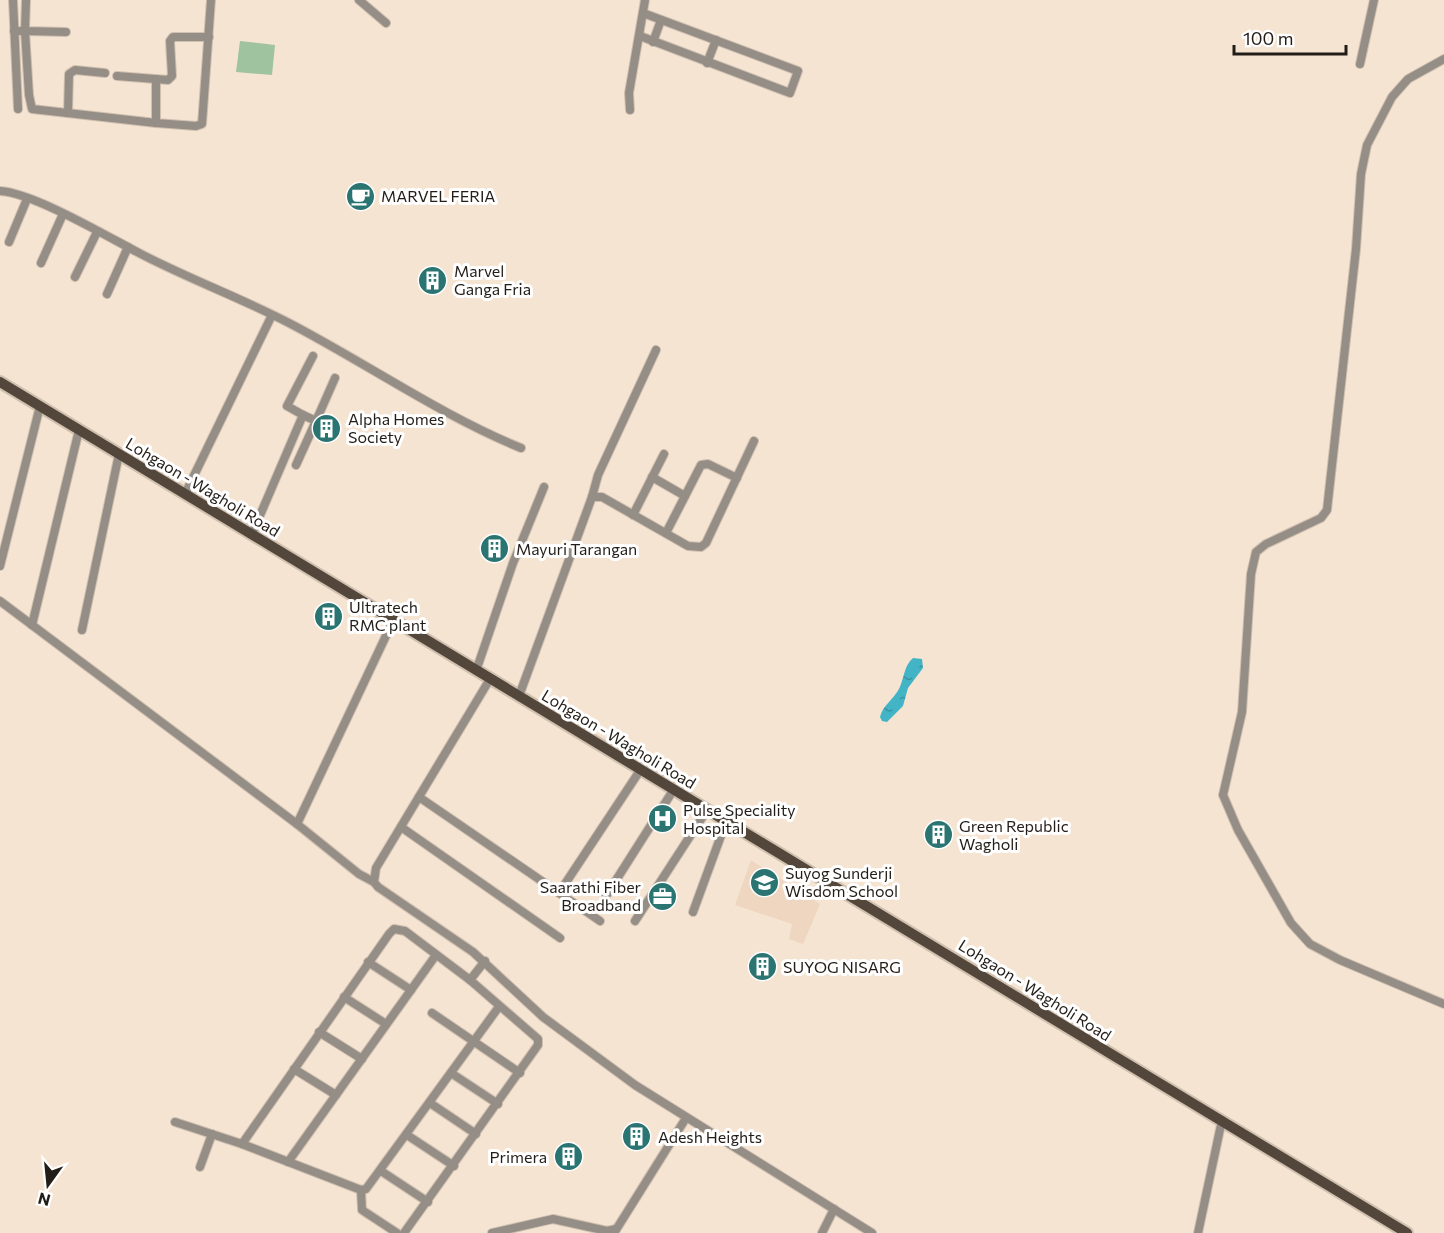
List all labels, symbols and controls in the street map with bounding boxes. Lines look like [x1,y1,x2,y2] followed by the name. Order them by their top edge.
[1234,18,1346,56] scale bar
[1243,27,1293,49] text: 100 m
[344,180,376,212] cafe icon: MARVEL FERIA
[381,186,495,205] place label: MARVEL FERIA
[454,261,531,298] place label: Marvel Ganga Fria
[417,264,449,296] building icon: Marvel Ganga Fria
[348,409,444,446] place label: Alpha Homes Society
[311,412,343,444] building icon: Alpha Homes Society
[123,433,284,540] street label: Lohgaon - Wagholi Road
[479,533,511,565] building icon: Mayuri Tarangan
[516,539,637,558] place label: Mayuri Tarangan
[349,597,427,634] place label: Ultratech RMC plant
[312,600,344,632] building icon: Ultratech RMC plant
[539,685,700,792] street label: Lohgaon - Wagholi Road
[683,800,796,837] place label: Pulse Speciality Hospital
[646,803,678,835] hospital icon: Pulse Speciality Hospital
[959,816,1069,853] place label: Green Republic Wagholi
[922,819,954,851] building icon: Green Republic Wagholi
[785,863,898,900] place label: Suyog Sunderji Wisdom School
[748,866,780,898] school or university icon: Suyog Sunderji Wisdom School
[540,877,642,914] place label: Saarathi Fiber Broadband
[646,880,678,912] office icon: Saarathi Fiber Broadband
[955,935,1115,1044] street label: Lohgaon - Wagholi Road
[746,951,778,983] building icon: SUYOG NISARG
[783,957,901,976] place label: SUYOG NISARG
[621,1121,653,1153] building icon: Adesh Heights
[658,1127,762,1146] place label: Adesh Heights
[552,1141,584,1173] building icon: Primera
[489,1147,547,1166] place label: Primera
[18,1155,78,1215] north arrow
[36,1189,52,1211] text: N

